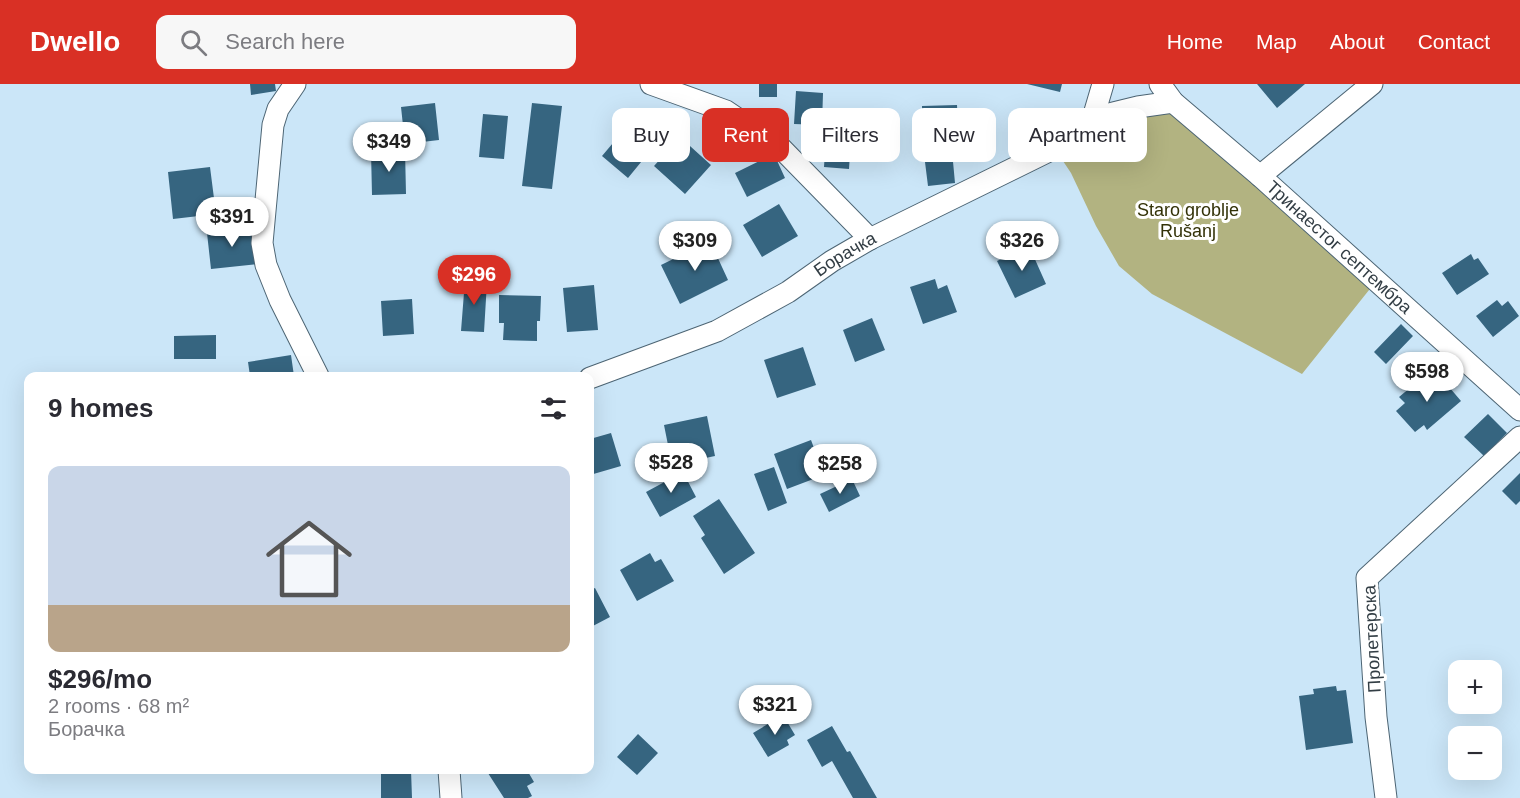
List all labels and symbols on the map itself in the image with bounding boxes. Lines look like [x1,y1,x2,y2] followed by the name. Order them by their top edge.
[353,122,425,173] pin: $349
[1263,177,1417,318] street label: Тринаестог септембра
[196,197,268,248] pin: $391
[1137,200,1239,241] park label: Staro groblje Rušanj
[659,221,731,272] pin: $309
[986,221,1058,272] pin: $326
[810,227,880,281] street label: Борачка
[438,255,510,306] pin: $296
[1391,352,1463,403] pin: $598
[635,443,707,494] pin: $528
[804,444,876,495] pin: $258
[1359,584,1385,693] street label: Пролетерска
[739,685,811,736] pin: $321

